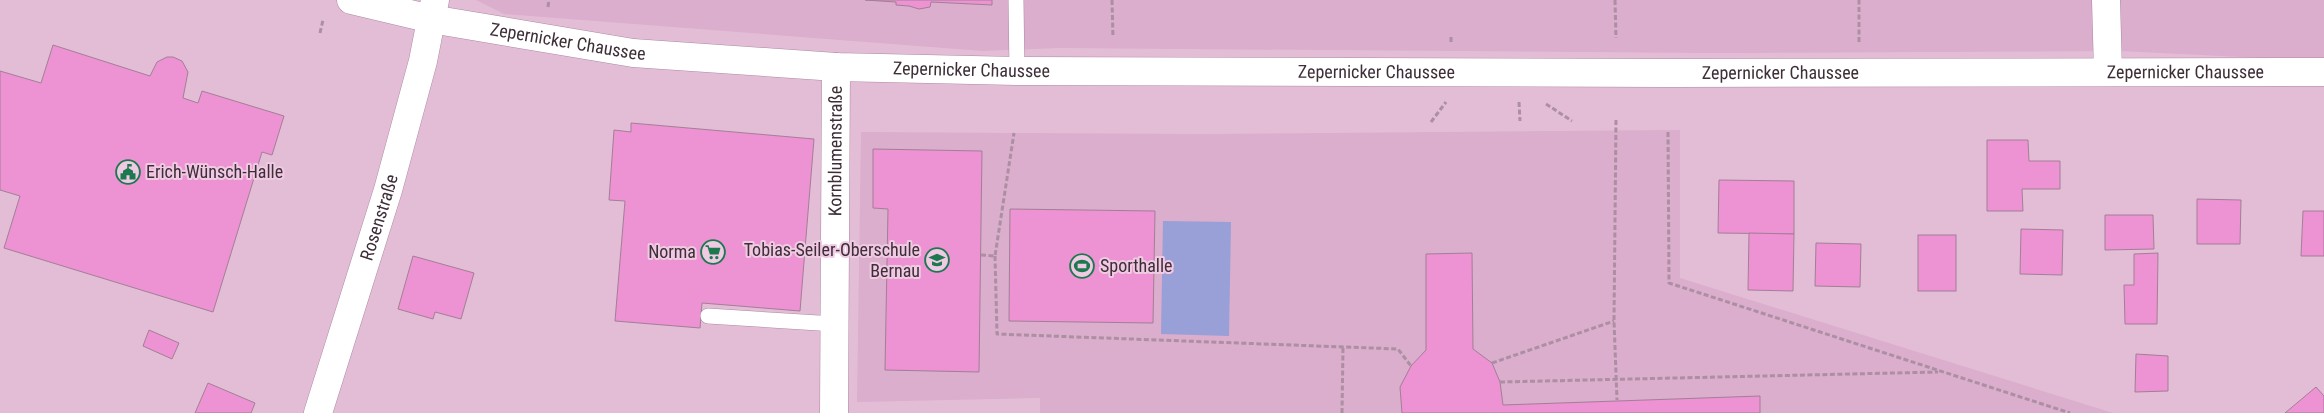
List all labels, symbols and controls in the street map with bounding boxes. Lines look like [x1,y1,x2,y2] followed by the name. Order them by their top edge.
[489,18,646,64] street label: Zepernicker Chaussee
[893,57,1050,81] street label: Zepernicker Chaussee
[1298,61,1455,82] street label: Zepernicker Chaussee
[2107,61,2264,82] street label: Zepernicker Chaussee
[1702,62,1859,83] street label: Zepernicker Chaussee
[824,86,846,216] street label: Kornblumenstraße
[115,159,141,185] public building icon: Erich-Wünsch-Halle
[146,161,283,182] place label: Erich-Wünsch-Halle
[356,172,402,263] street label: Rosenstraße
[700,239,726,265] supermarket icon: Norma
[744,239,920,281] place label: Tobias-Seiler-Oberschule Bernau
[648,241,696,262] place label: Norma
[924,247,950,273] school or university icon: Tobias-Seiler-Oberschule Bernau
[1069,253,1095,279] sports icon: Sporthalle
[1100,255,1173,276] place label: Sporthalle

